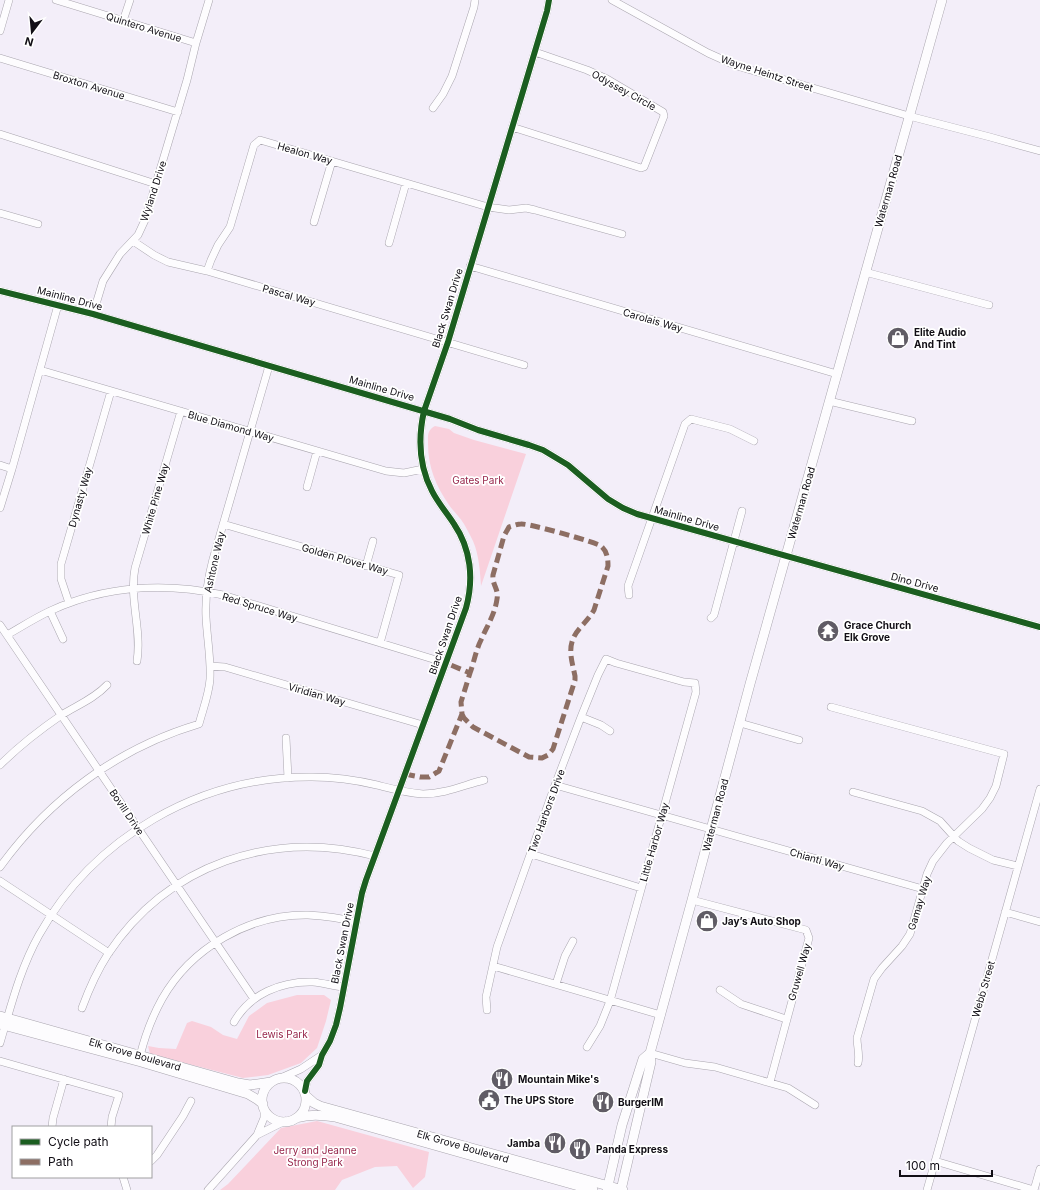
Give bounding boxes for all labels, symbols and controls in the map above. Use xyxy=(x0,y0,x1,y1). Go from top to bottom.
street label: Quintero Avenue xyxy=(105,10,183,44)
north arrow xyxy=(12,12,52,52)
text: N xyxy=(23,34,35,49)
street label: Wayne Heintz Street xyxy=(719,52,815,94)
street label: Odyssey Circle xyxy=(590,67,658,113)
street label: Broxton Avenue xyxy=(52,68,127,102)
street label: Healon Way xyxy=(276,139,334,167)
street label: Waterman Road xyxy=(872,153,904,229)
street label: Wyland Drive xyxy=(138,159,169,223)
street label: Black Swan Drive xyxy=(429,267,465,349)
street label: Pascal Way xyxy=(261,282,317,308)
street label: Mainline Drive xyxy=(36,284,104,313)
street label: Carolais Way xyxy=(622,306,685,334)
shop icon: Elite Audio And Tint xyxy=(885,325,911,351)
place label: Elite Audio And Tint xyxy=(914,326,966,350)
street label: Mainline Drive xyxy=(348,373,416,403)
street label: Blue Diamond Way xyxy=(187,408,276,444)
street label: White Pine Way xyxy=(139,462,171,536)
street label: Dynasty Way xyxy=(66,465,94,528)
street label: Waterman Road xyxy=(785,465,817,541)
park label: Gates Park xyxy=(452,474,504,486)
street label: Mainline Drive xyxy=(653,503,721,533)
street label: Ashtone Way xyxy=(201,530,227,594)
street label: Golden Plover Way xyxy=(300,541,390,577)
street label: Dino Drive xyxy=(890,570,940,594)
street label: Red Spruce Way xyxy=(221,590,299,624)
street label: Black Swan Drive xyxy=(426,594,464,676)
temple icon: Grace Church Elk Grove xyxy=(815,618,841,644)
place label: Grace Church Elk Grove xyxy=(844,619,911,643)
street label: Viridian Way xyxy=(287,680,347,708)
street label: Two Harbors Drive xyxy=(525,767,567,855)
street label: Waterman Road xyxy=(699,777,731,853)
street label: Bovill Drive xyxy=(107,787,147,837)
street label: Little Harbor Way xyxy=(637,801,671,883)
street label: Chianti Way xyxy=(788,845,846,873)
street label: Gamay Way xyxy=(905,874,933,932)
street label: Black Swan Drive xyxy=(328,901,356,985)
shop icon: Jay’s Auto Shop xyxy=(694,908,720,934)
place label: Jay’s Auto Shop xyxy=(722,915,801,928)
street label: Gruwell Way xyxy=(785,942,813,1002)
street label: Webb Street xyxy=(969,959,997,1019)
park label: Lewis Park xyxy=(256,1028,308,1040)
street label: Elk Grove Boulevard xyxy=(88,1035,182,1073)
restaurant icon: Mountain Mike's xyxy=(489,1066,515,1092)
place label: Mountain Mike's xyxy=(518,1073,599,1085)
public building icon: The UPS Store xyxy=(476,1087,502,1113)
restaurant icon: BurgerIM xyxy=(590,1089,616,1115)
place label: The UPS Store xyxy=(504,1094,574,1106)
place label: BurgerIM xyxy=(618,1096,663,1109)
legend xyxy=(12,1126,152,1178)
street label: Elk Grove Boulevard xyxy=(416,1127,510,1165)
restaurant icon: Jamba xyxy=(542,1130,568,1156)
text: Cycle path xyxy=(48,1134,109,1149)
restaurant icon: Panda Express xyxy=(567,1136,593,1162)
place label: Jamba xyxy=(507,1137,540,1149)
place label: Panda Express xyxy=(596,1143,668,1155)
park label: Jerry and Jeanne Strong Park xyxy=(273,1144,357,1168)
scale bar xyxy=(900,1152,992,1178)
text: Path xyxy=(48,1154,73,1169)
text: 100 m xyxy=(906,1158,940,1173)

